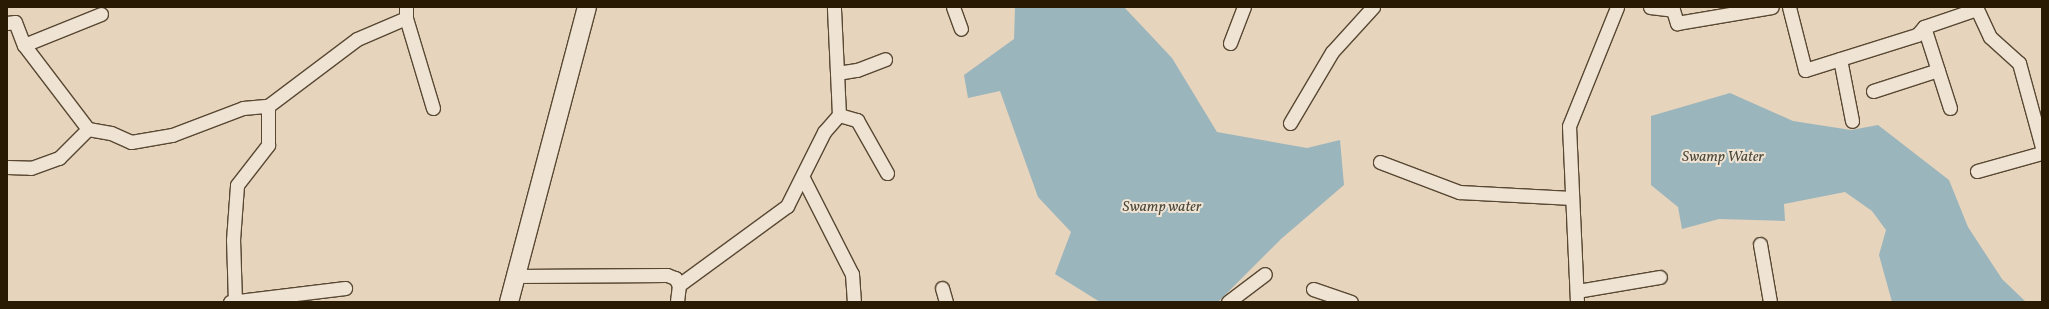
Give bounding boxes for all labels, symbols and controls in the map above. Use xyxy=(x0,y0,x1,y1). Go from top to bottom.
water label: Swamp Water xyxy=(1682,149,1764,167)
water label: Swamp water xyxy=(1123,199,1201,217)

